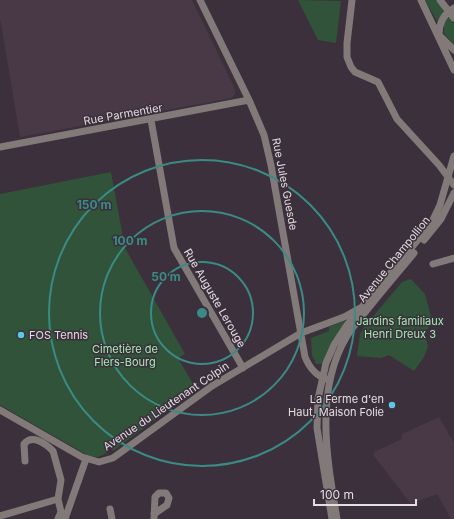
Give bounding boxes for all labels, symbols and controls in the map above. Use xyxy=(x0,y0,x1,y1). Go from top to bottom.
street label: Rue Parmentier xyxy=(82,100,164,128)
street label: Rue Jules Guesde xyxy=(269,137,301,231)
text: 150 m xyxy=(77,197,111,212)
street label: Avenue Champollion xyxy=(355,213,433,305)
text: 100 m xyxy=(112,233,148,248)
street label: Rue Auguste Lerouge xyxy=(181,246,249,350)
text: 50 m xyxy=(151,269,181,284)
centre of rings xyxy=(195,306,209,320)
park label: Jardins familiaux Henri Dreux 3 xyxy=(356,314,444,341)
place label: FOS Tennis xyxy=(29,328,88,342)
marker: FOS Tennis xyxy=(16,330,26,340)
park label: Cimetière de Flers-Bourg xyxy=(92,342,158,369)
street label: Avenue du Lieutenant Colpin xyxy=(100,359,232,453)
place label: La Ferme d'en Haut, Maison Folie xyxy=(288,392,384,419)
marker: La Ferme d'en Haut, Maison Folie xyxy=(387,400,397,410)
scale bar xyxy=(314,481,416,507)
text: 100 m xyxy=(320,487,354,502)

